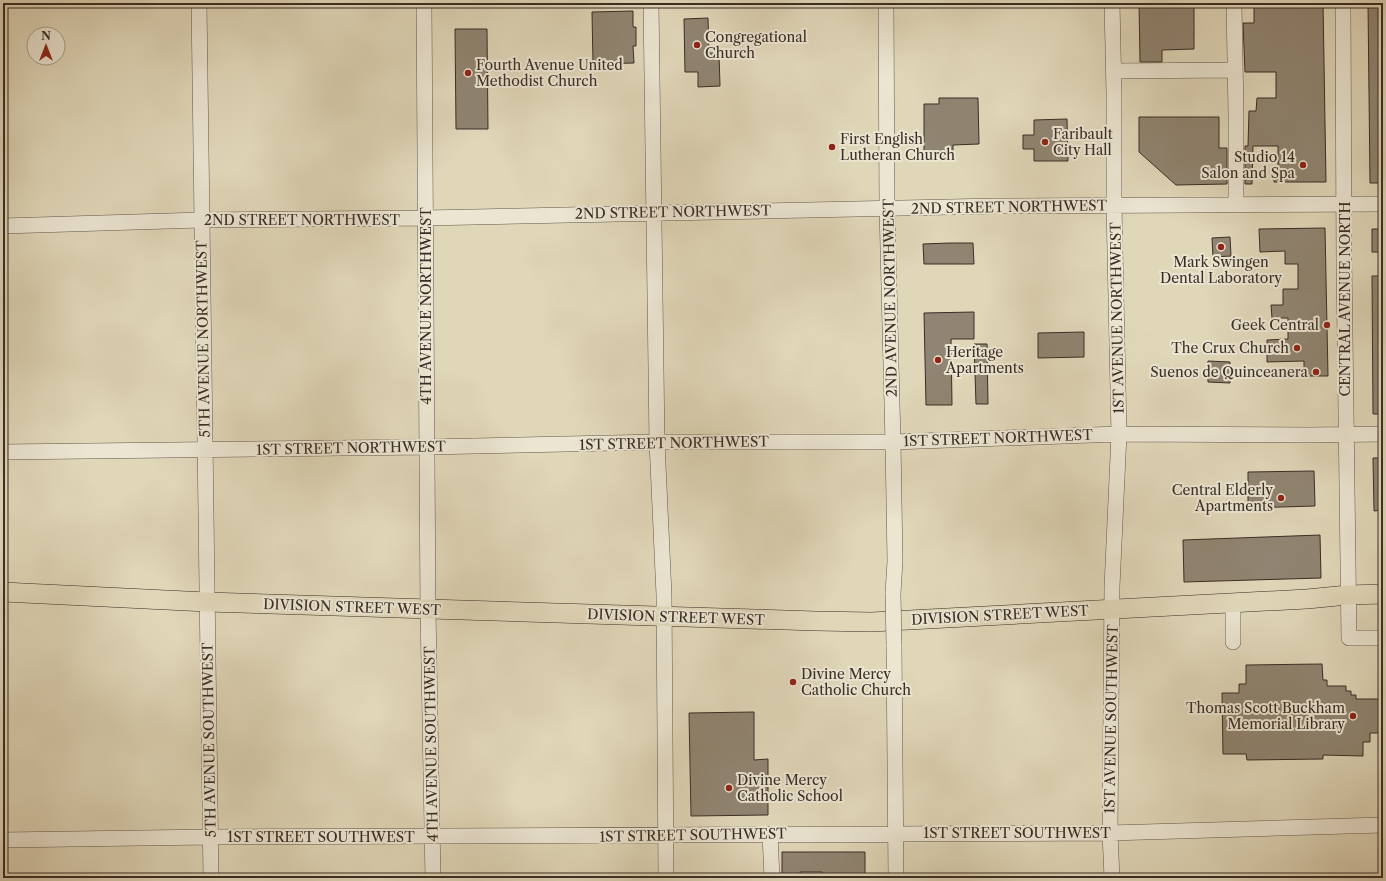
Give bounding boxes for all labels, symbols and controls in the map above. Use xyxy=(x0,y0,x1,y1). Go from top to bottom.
north arrow xyxy=(26,26,66,66)
place label: Congregational Church xyxy=(705,28,807,62)
text: N xyxy=(41,29,51,43)
marker: Congregational Church xyxy=(692,40,702,50)
place label: Fourth Avenue United Methodist Church xyxy=(476,56,623,90)
marker: Fourth Avenue United Methodist Church xyxy=(463,68,473,78)
place label: Faribault City Hall xyxy=(1053,125,1113,159)
place label: First English Lutheran Church xyxy=(840,130,955,164)
marker: Faribault City Hall xyxy=(1040,137,1050,147)
marker: First English Lutheran Church xyxy=(827,142,837,152)
place label: Studio 14 Salon and Spa xyxy=(1201,148,1296,182)
marker: Studio 14 Salon and Spa xyxy=(1298,160,1308,170)
street label: 2ND STREET NORTHWEST xyxy=(911,196,1108,218)
street label: 2ND AVENUE NORTHWEST xyxy=(879,198,901,397)
street label: 2ND STREET NORTHWEST xyxy=(575,201,772,223)
street label: CENTRAL AVENUE NORTH xyxy=(1336,201,1354,397)
street label: 4TH AVENUE NORTHWEST xyxy=(417,207,435,405)
street label: 2ND STREET NORTHWEST xyxy=(204,211,401,229)
street label: 1ST AVENUE NORTHWEST xyxy=(1106,222,1128,414)
street label: 5TH AVENUE NORTHWEST xyxy=(192,240,214,438)
marker: Mark Swingen Dental Laboratory xyxy=(1216,242,1226,252)
place label: Mark Swingen Dental Laboratory xyxy=(1160,253,1282,287)
place label: Geek Central xyxy=(1231,316,1319,334)
marker: Geek Central xyxy=(1322,320,1332,330)
place label: The Crux Church xyxy=(1171,339,1289,357)
place label: Heritage Apartments xyxy=(945,343,1024,377)
marker: The Crux Church xyxy=(1292,343,1302,353)
marker: Heritage Apartments xyxy=(933,355,943,365)
place label: Suenos de Quinceanera xyxy=(1150,363,1309,381)
marker: Suenos de Quinceanera xyxy=(1311,367,1321,377)
street label: 1ST STREET NORTHWEST xyxy=(903,426,1094,450)
street label: 1ST STREET NORTHWEST xyxy=(579,432,769,454)
street label: 1ST STREET NORTHWEST xyxy=(256,437,446,459)
place label: Central Elderly Apartments xyxy=(1172,481,1273,515)
marker: Central Elderly Apartments xyxy=(1276,493,1286,503)
street label: DIVISION STREET WEST xyxy=(263,595,442,619)
street label: DIVISION STREET WEST xyxy=(911,601,1090,629)
street label: DIVISION STREET WEST xyxy=(587,605,766,629)
street label: 1ST AVENUE SOUTHWEST xyxy=(1100,624,1122,814)
street label: 5TH AVENUE SOUTHWEST xyxy=(198,642,220,838)
street label: 4TH AVENUE SOUTHWEST xyxy=(420,646,442,842)
place label: Divine Mercy Catholic Church xyxy=(801,665,911,699)
marker: Divine Mercy Catholic Church xyxy=(788,677,798,687)
place label: Thomas Scott Buckham Memorial Library xyxy=(1186,699,1345,733)
marker: Thomas Scott Buckham Memorial Library xyxy=(1348,711,1358,721)
place label: Divine Mercy Catholic School xyxy=(737,771,843,805)
marker: Divine Mercy Catholic School xyxy=(724,783,734,793)
street label: 1ST STREET SOUTHWEST xyxy=(599,824,787,846)
street label: 1ST STREET SOUTHWEST xyxy=(923,824,1111,842)
street label: 1ST STREET SOUTHWEST xyxy=(227,828,415,846)

